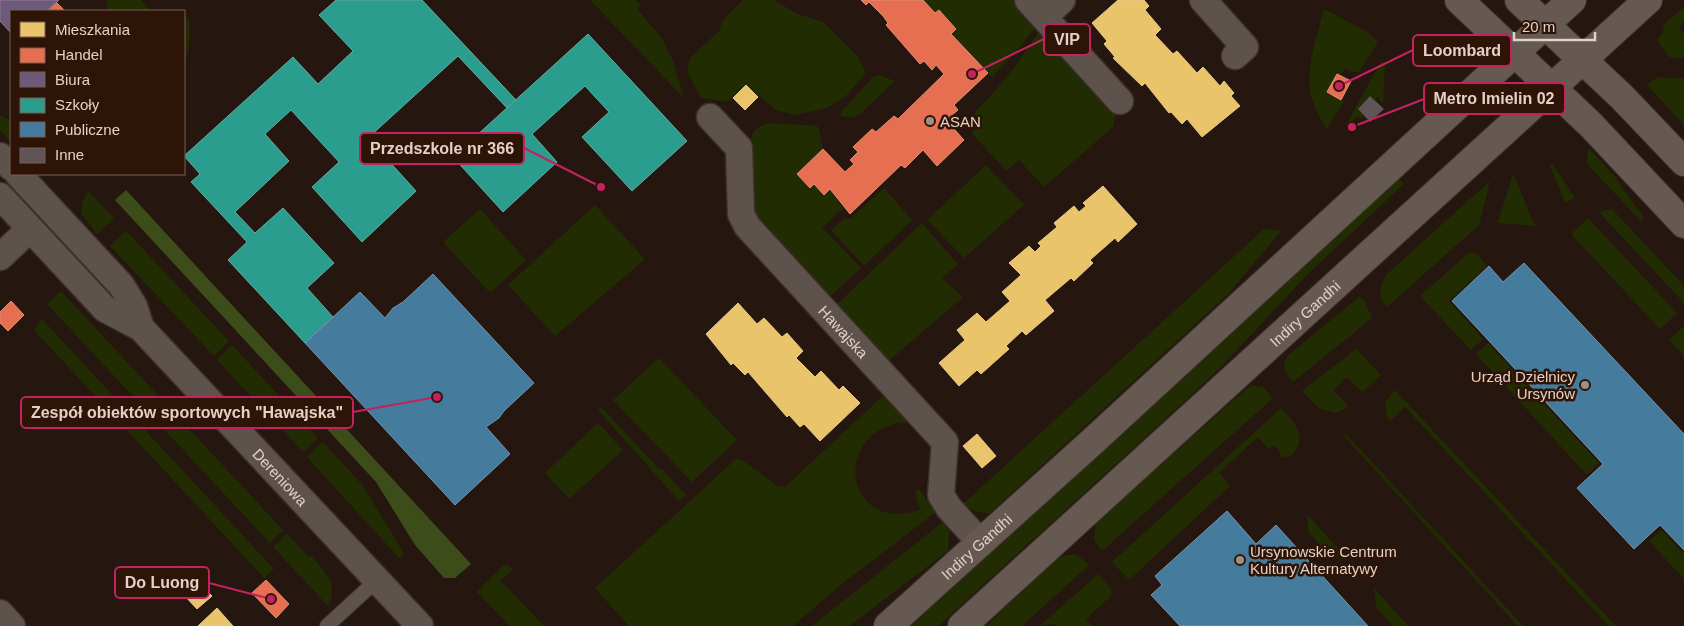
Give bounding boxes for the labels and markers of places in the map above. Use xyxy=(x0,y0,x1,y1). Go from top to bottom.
callout: VIP xyxy=(1044,24,1090,55)
callout: Loombard xyxy=(1413,35,1511,66)
callout: Metro Imielin 02 xyxy=(1424,83,1565,114)
place label: ASAN xyxy=(940,113,981,130)
marker: ASAN xyxy=(924,115,936,127)
callout: Przedszkole nr 366 xyxy=(360,133,524,164)
place label: Urząd Dzielnicy Ursynów xyxy=(1471,368,1575,402)
marker: Urząd Dzielnicy Ursynów xyxy=(1579,379,1591,391)
callout: Zespół obiektów sportowych "Hawajska" xyxy=(21,397,353,428)
place label: Ursynowskie Centrum Kultury Alternatywy xyxy=(1250,543,1397,577)
marker: Ursynowskie Centrum Kultury Alternatywy xyxy=(1234,554,1246,566)
callout: Do Luong xyxy=(115,567,209,598)

